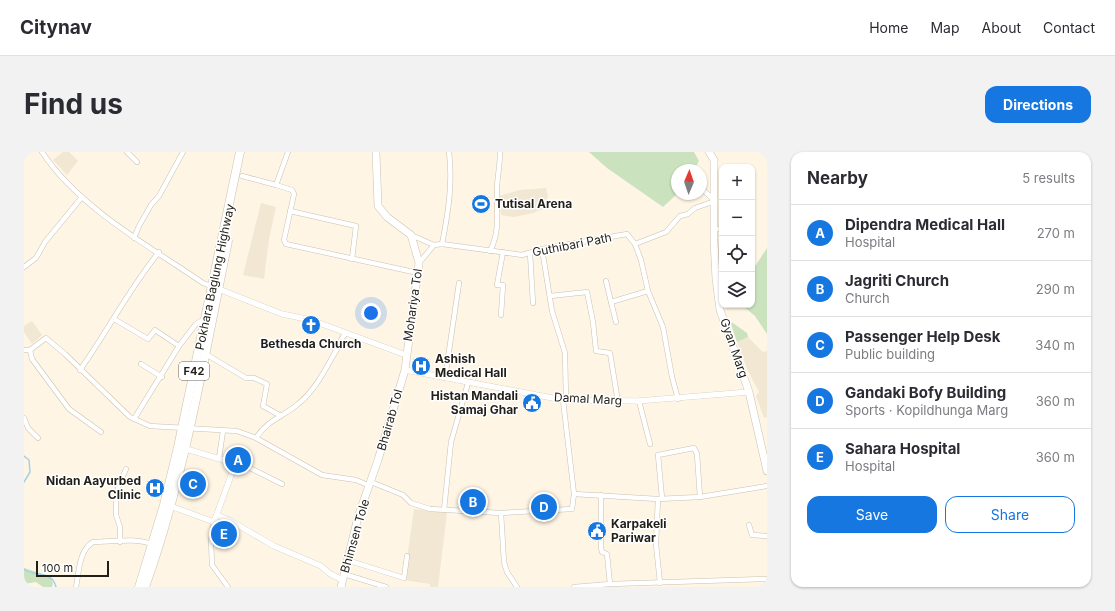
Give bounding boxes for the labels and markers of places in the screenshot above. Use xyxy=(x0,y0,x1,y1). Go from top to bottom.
sports icon: Tutisal Arena xyxy=(470,193,492,215)
place label: Tutisal Arena xyxy=(495,196,572,211)
church icon: Bethesda Church xyxy=(300,314,322,336)
place label: Bethesda Church xyxy=(260,336,362,351)
place label: Ashish Medical Hall xyxy=(435,351,507,380)
hospital icon: Ashish Medical Hall xyxy=(410,355,432,377)
place label: Histan Mandali Samaj Ghar xyxy=(431,388,518,417)
public building icon: Histan Mandali Samaj Ghar xyxy=(521,392,543,414)
pin: A xyxy=(225,445,251,475)
pin: C xyxy=(180,469,206,499)
place label: Nidan Aayurbed Clinic xyxy=(46,473,141,502)
hospital icon: Nidan Aayurbed Clinic xyxy=(144,477,166,499)
pin: B xyxy=(460,487,486,517)
pin: D xyxy=(531,492,557,522)
place label: Karpakeli Pariwar xyxy=(611,516,667,545)
pin: E xyxy=(211,519,237,549)
public building icon: Karpakeli Pariwar xyxy=(586,520,608,542)

